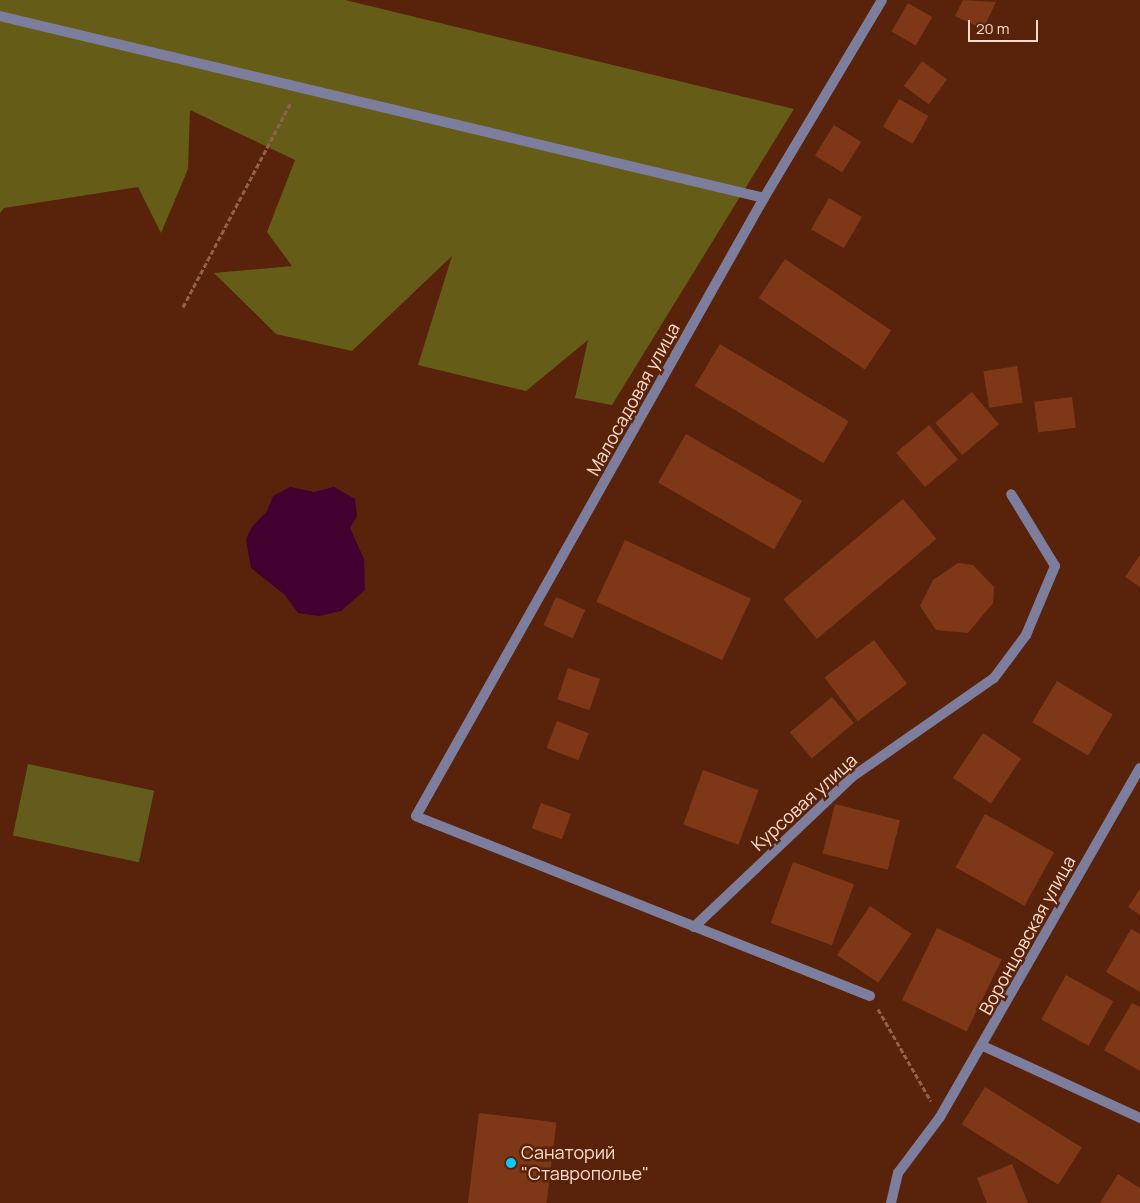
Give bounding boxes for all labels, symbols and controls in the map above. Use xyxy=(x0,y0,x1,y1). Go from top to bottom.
scale bar xyxy=(970,10,1040,42)
text: 20 m xyxy=(976,18,1009,39)
street label: Малосадовая улица xyxy=(582,319,684,479)
street label: Курсовая улица xyxy=(747,749,861,855)
street label: Воронцовская улица xyxy=(974,852,1080,1018)
place label: Санаторий "Ставрополье" xyxy=(521,1142,649,1184)
marker: Санаторий "Ставрополье" xyxy=(505,1157,517,1169)

